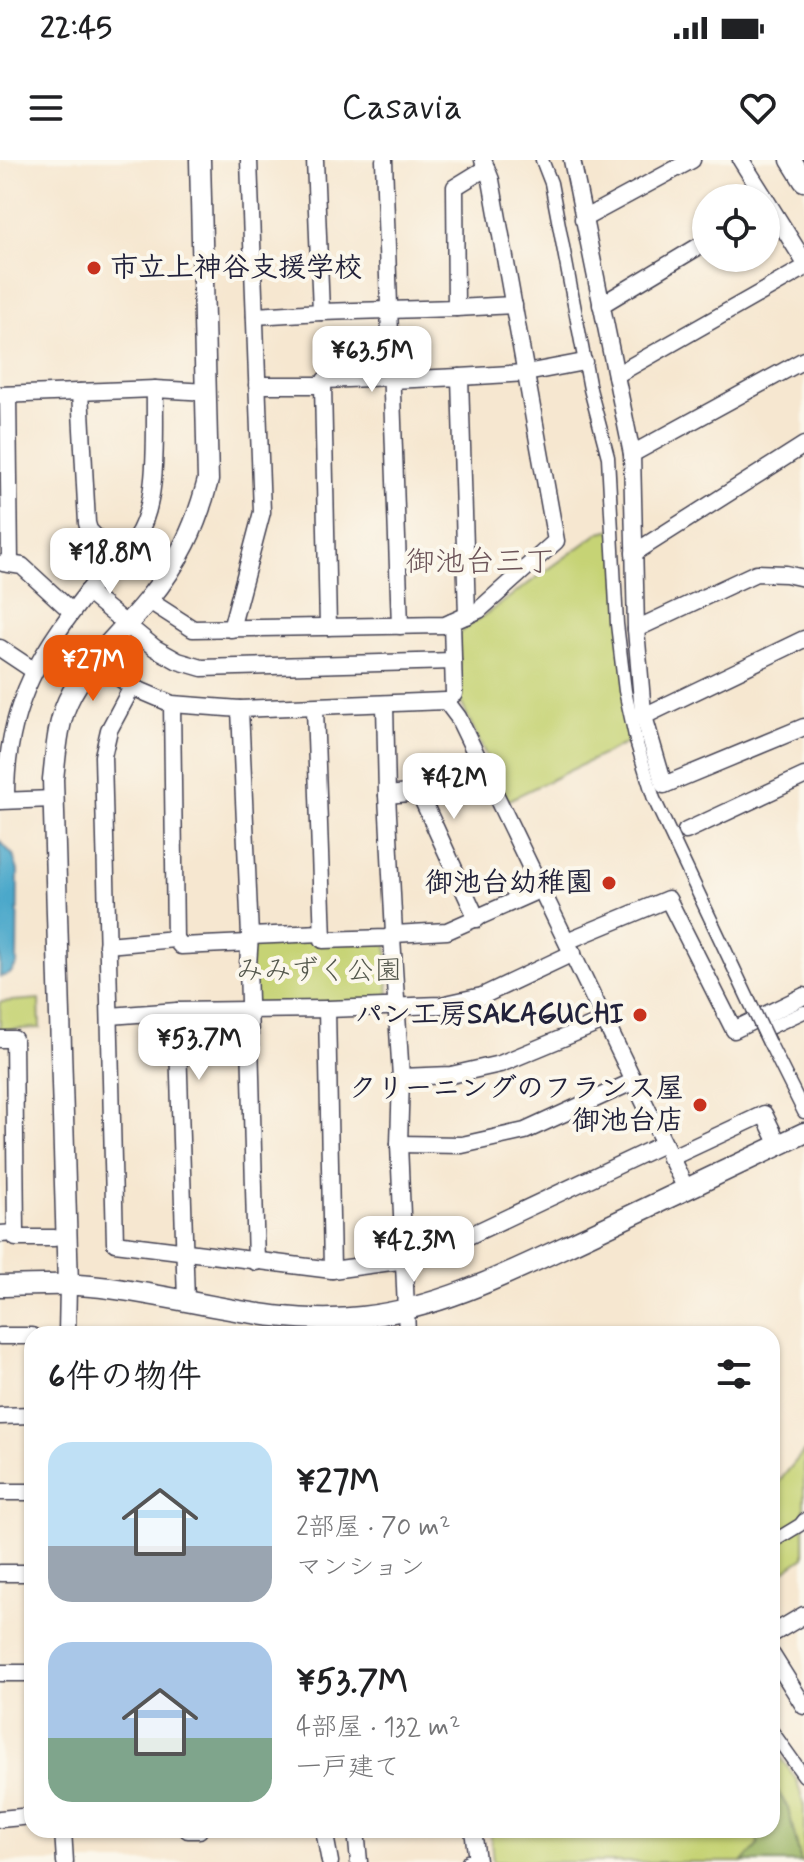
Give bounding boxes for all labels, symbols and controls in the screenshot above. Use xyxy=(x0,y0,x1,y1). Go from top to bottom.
text: 22:45 xyxy=(40,9,112,48)
text: Casavia xyxy=(341,85,463,132)
icon: menu xyxy=(24,86,68,130)
icon: heart xyxy=(736,86,780,130)
map controls xyxy=(692,184,780,272)
button: locate xyxy=(692,184,780,272)
place label: 市立上神谷支援学校 xyxy=(110,250,362,287)
marker: 市立上神谷支援学校 xyxy=(85,259,103,277)
pin: ¥63.5M xyxy=(307,326,437,394)
text: ¥63.5M xyxy=(330,335,414,369)
pin: ¥18.8M xyxy=(45,528,175,596)
text: ¥18.8M xyxy=(68,537,152,571)
district label: 御池台三丁 xyxy=(405,543,555,582)
pin: ¥27M xyxy=(46,635,140,703)
text: ¥27M xyxy=(61,644,125,678)
pin: ¥42M xyxy=(407,753,501,821)
text: ¥42M xyxy=(421,762,487,796)
place label: 御池台幼稚園 xyxy=(425,865,593,902)
marker: 御池台幼稚園 xyxy=(600,874,618,892)
park label: みみずく公園 xyxy=(236,953,402,990)
place label: パン工房SAKAGUCHI xyxy=(355,997,624,1034)
marker: パン工房SAKAGUCHI xyxy=(631,1006,649,1024)
pin: ¥53.7M xyxy=(134,1014,264,1082)
text: ¥53.7M xyxy=(156,1023,242,1057)
place label: クリーニングのフランス屋 御池台店 xyxy=(349,1071,684,1140)
marker: クリーニングのフランス屋 御池台店 xyxy=(691,1096,709,1114)
pin: ¥42.3M xyxy=(349,1216,479,1284)
text: ¥42.3M xyxy=(372,1225,456,1259)
icon: filters xyxy=(712,1352,756,1396)
text: 6件の物件 xyxy=(48,1355,201,1400)
text: ¥27M xyxy=(296,1460,379,1505)
icon: home xyxy=(112,1474,208,1570)
text: 2部屋 · 70 m² xyxy=(296,1511,451,1545)
text: マンション xyxy=(296,1551,425,1585)
text: ¥53.7M xyxy=(296,1660,408,1705)
icon: home xyxy=(112,1674,208,1770)
text: 4部屋 · 132 m² xyxy=(296,1711,460,1745)
text: 一戸建て xyxy=(296,1751,400,1785)

